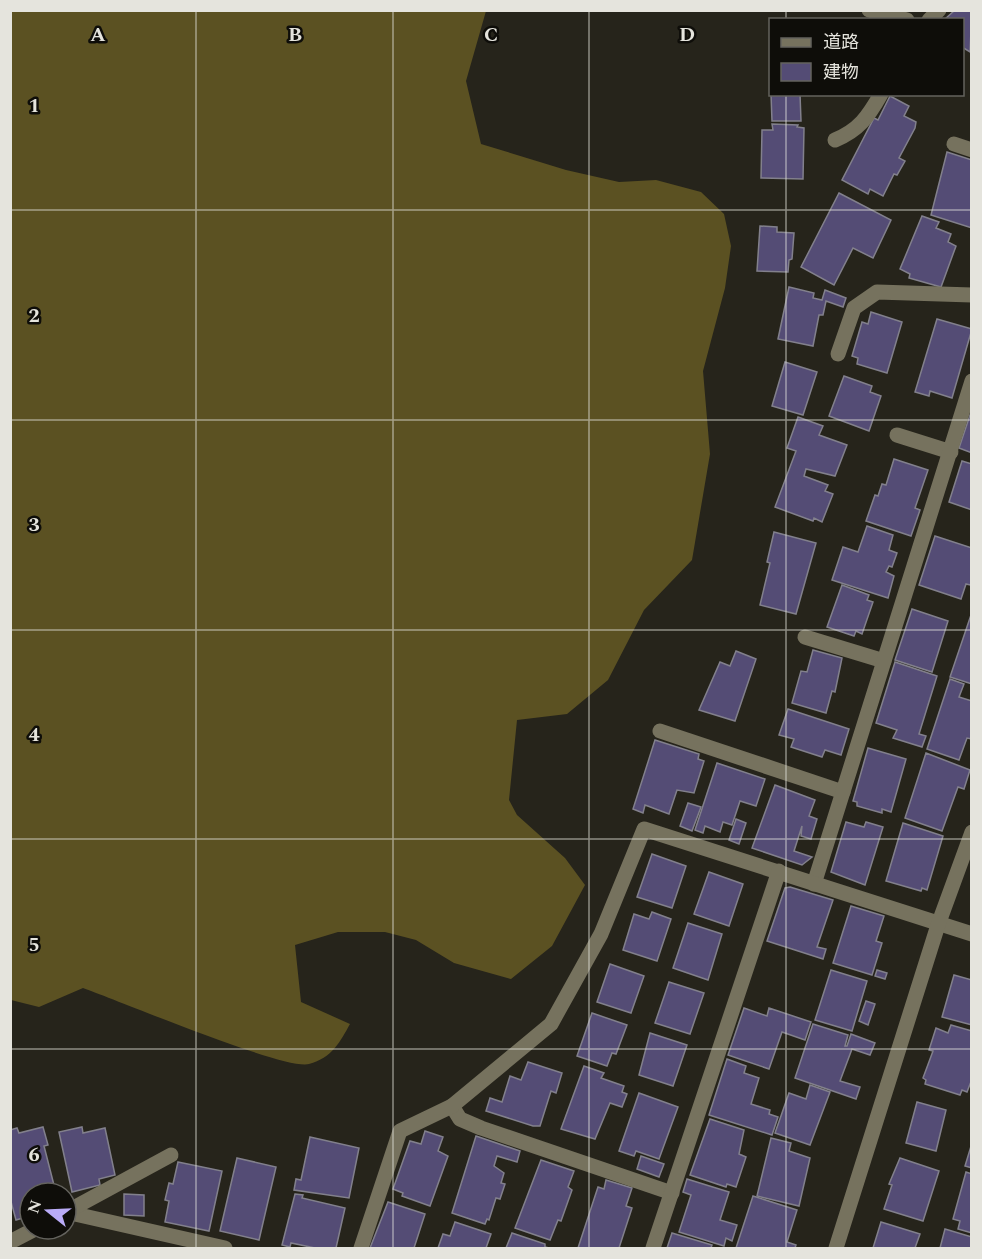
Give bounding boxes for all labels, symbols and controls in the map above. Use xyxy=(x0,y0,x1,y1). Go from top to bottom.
legend xyxy=(769,18,964,96)
text: A xyxy=(90,20,106,50)
text: B xyxy=(288,20,302,50)
text: C xyxy=(484,20,498,50)
text: D xyxy=(679,20,695,50)
text: 道路 xyxy=(823,29,859,56)
text: 建物 xyxy=(823,59,859,86)
text: 1 xyxy=(28,91,40,121)
text: 2 xyxy=(28,301,40,331)
text: 3 xyxy=(28,510,40,540)
text: 4 xyxy=(28,720,40,750)
text: 5 xyxy=(28,930,40,960)
text: 6 xyxy=(28,1140,40,1170)
north arrow xyxy=(18,1181,78,1241)
text: N xyxy=(21,1197,48,1217)

